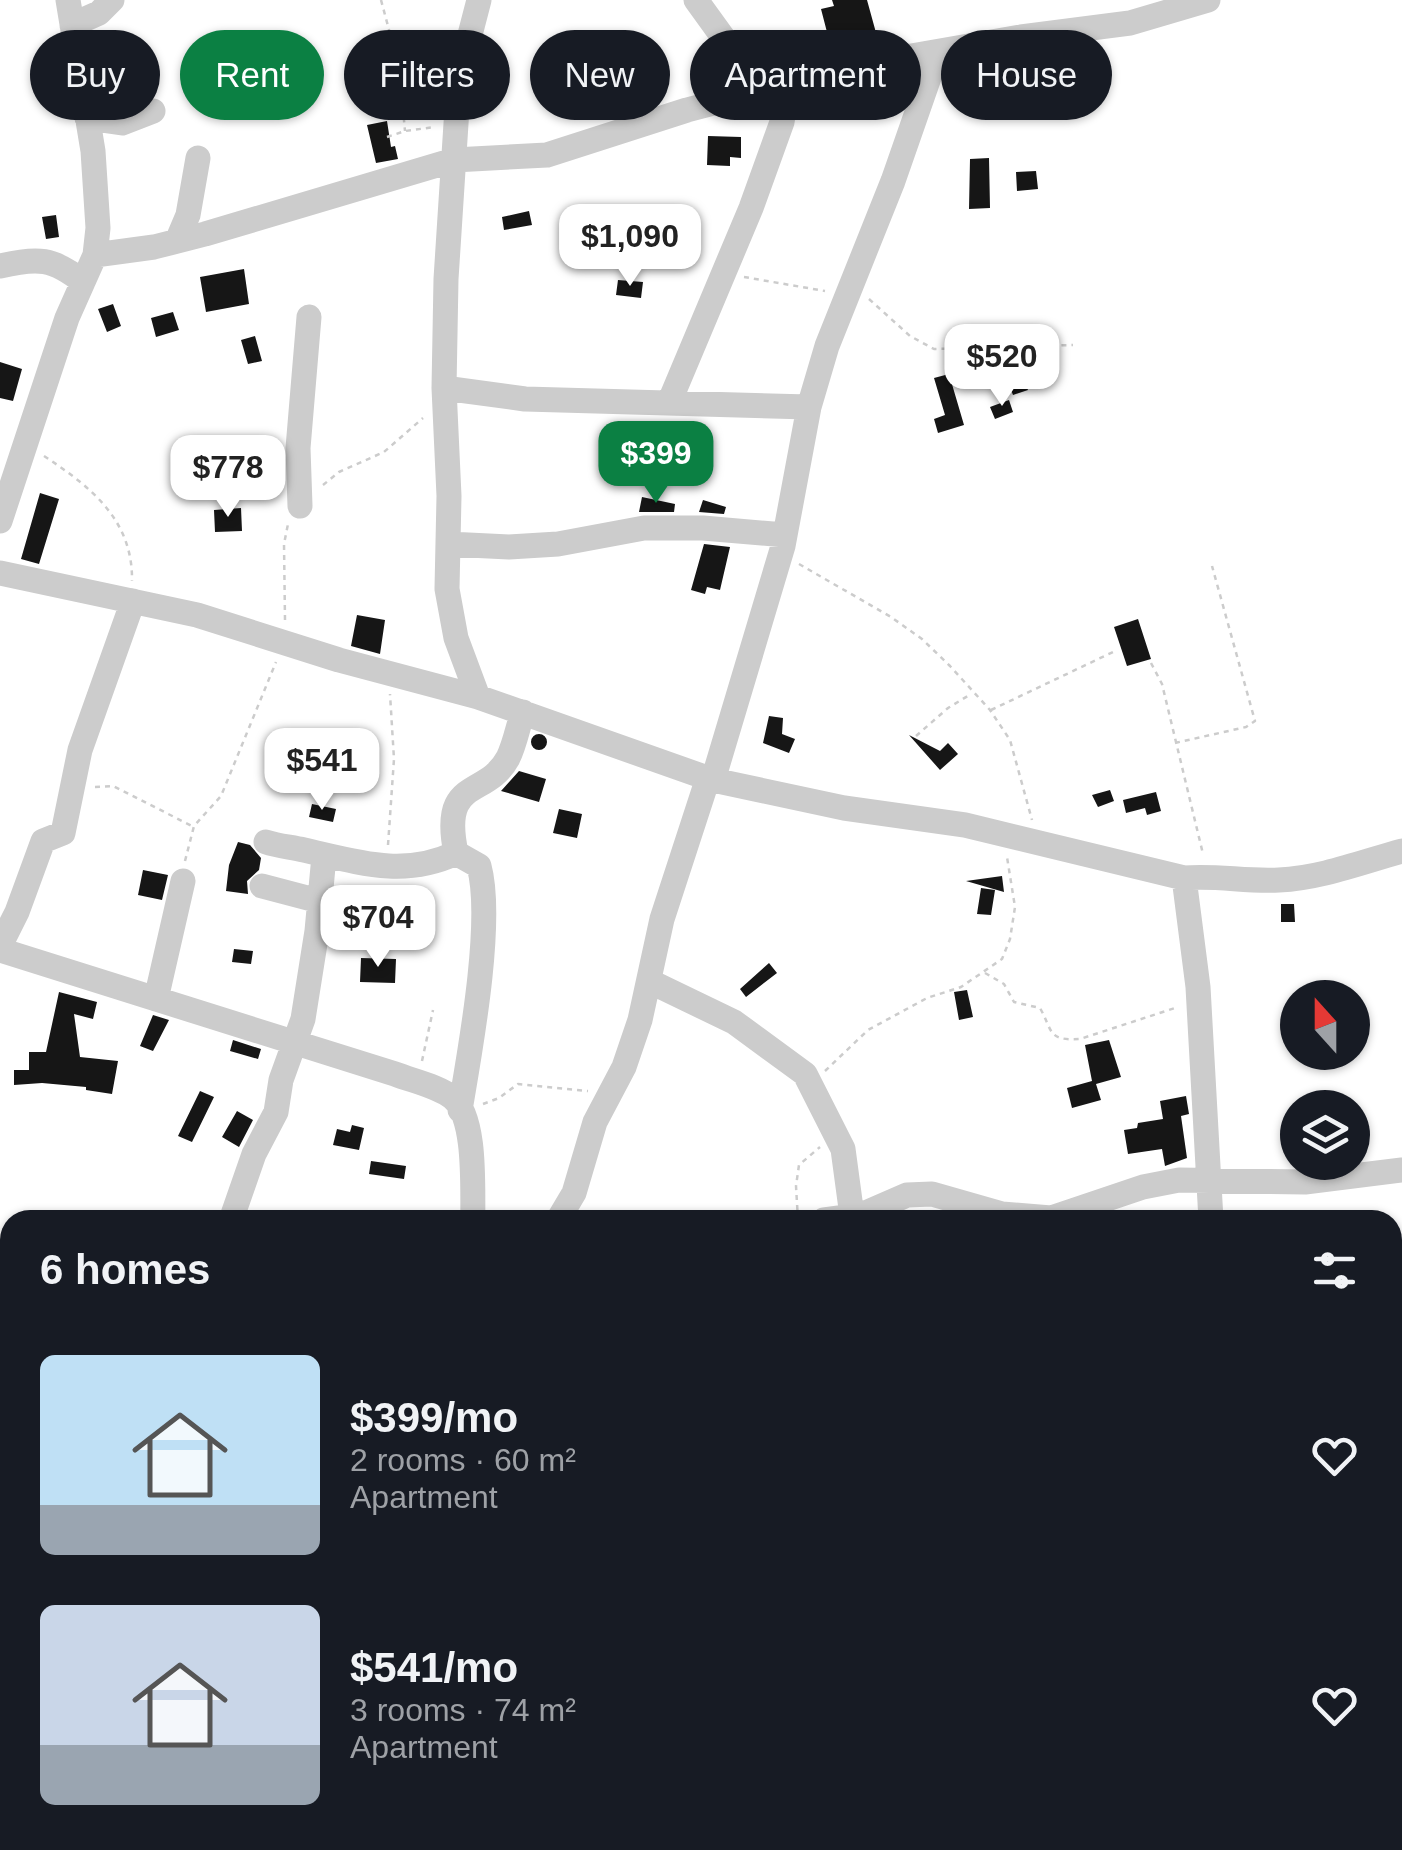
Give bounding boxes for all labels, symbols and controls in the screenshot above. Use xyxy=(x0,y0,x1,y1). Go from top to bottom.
chip: Buy xyxy=(30,30,160,120)
chip: Rent xyxy=(180,30,324,120)
chip: Filters xyxy=(344,30,510,120)
chip: New xyxy=(530,30,670,120)
chip: Apartment xyxy=(690,30,921,120)
chip: House xyxy=(941,30,1112,120)
pin: $1,090 xyxy=(549,204,711,289)
text: $1,090 xyxy=(581,218,679,254)
pin: $520 xyxy=(943,324,1061,409)
text: $520 xyxy=(966,338,1038,374)
pin: $399 xyxy=(597,421,715,506)
pin: $778 xyxy=(169,435,287,520)
text: $399 xyxy=(620,435,692,471)
text: $778 xyxy=(192,449,264,485)
pin: $541 xyxy=(263,728,381,813)
text: $541 xyxy=(286,742,358,778)
pin: $704 xyxy=(319,885,437,970)
text: $704 xyxy=(342,899,414,935)
north arrow xyxy=(1280,980,1370,1070)
map controls xyxy=(1280,980,1370,1180)
button: layers xyxy=(1280,1090,1370,1180)
icon: filters xyxy=(1307,1243,1362,1298)
text: 6 homes xyxy=(40,1246,210,1293)
text: $399/mo xyxy=(350,1394,518,1441)
icon: home xyxy=(120,1395,240,1515)
icon: heart xyxy=(1307,1428,1362,1483)
text: 2 rooms · 60 m² xyxy=(350,1442,576,1478)
text: Apartment xyxy=(350,1479,498,1515)
text: $541/mo xyxy=(350,1644,518,1691)
icon: home xyxy=(120,1645,240,1765)
icon: heart xyxy=(1307,1678,1362,1733)
text: 3 rooms · 74 m² xyxy=(350,1692,576,1728)
text: Apartment xyxy=(350,1729,498,1765)

